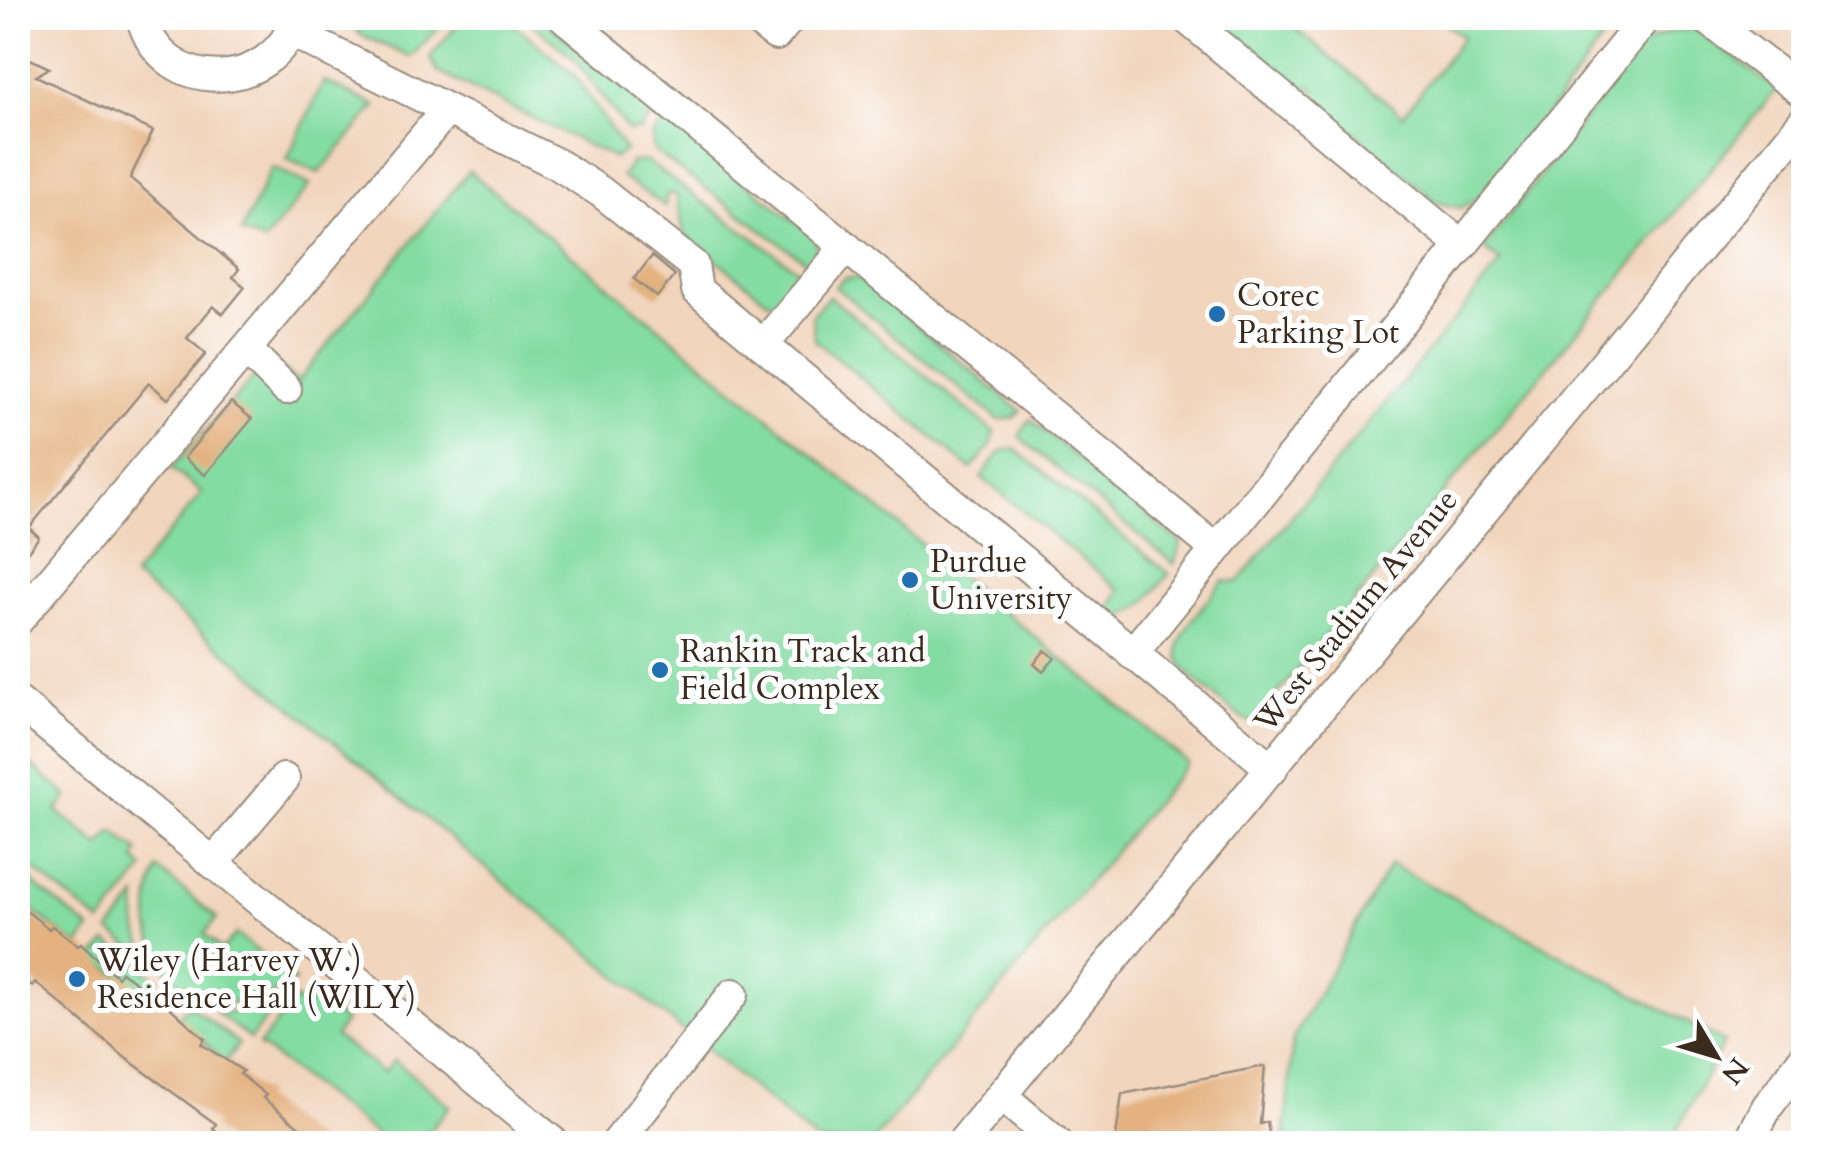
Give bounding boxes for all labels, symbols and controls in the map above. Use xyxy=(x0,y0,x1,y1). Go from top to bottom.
place label: Corec Parking Lot xyxy=(1237,274,1399,355)
marker: Corec Parking Lot xyxy=(1206,303,1228,325)
street label: West Stadium Avenue xyxy=(1243,480,1468,743)
place label: Purdue University xyxy=(930,540,1073,621)
marker: Purdue University xyxy=(899,569,921,591)
place label: Rankin Track and Field Complex xyxy=(680,630,925,711)
marker: Rankin Track and Field Complex xyxy=(649,659,671,681)
place label: Wiley (Harvey W.) Residence Hall (WILY) xyxy=(96,939,416,1020)
marker: Wiley (Harvey W.) Residence Hall (WILY) xyxy=(66,968,88,990)
north arrow xyxy=(1666,1006,1766,1106)
text: N xyxy=(1712,1050,1757,1092)

